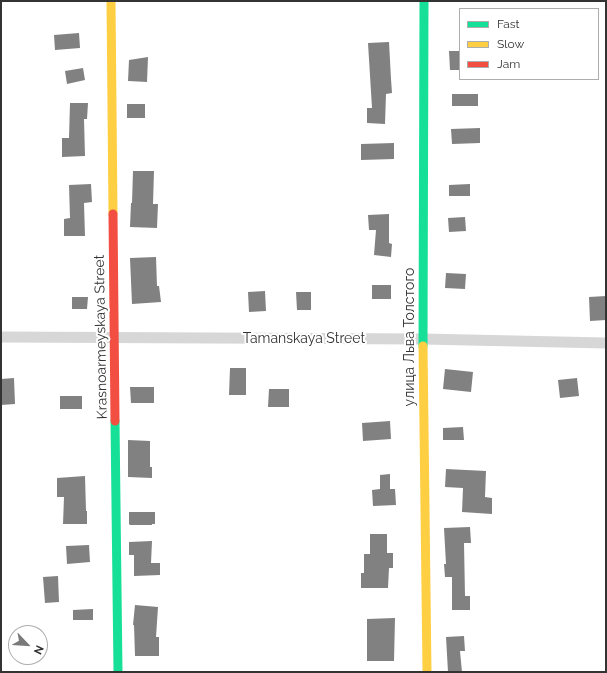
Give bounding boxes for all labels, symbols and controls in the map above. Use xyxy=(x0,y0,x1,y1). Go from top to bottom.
legend xyxy=(459,8,599,80)
text: Fast xyxy=(497,17,520,31)
text: Slow xyxy=(497,37,524,51)
text: Jam xyxy=(497,57,520,71)
street label: Krasnoarmeyskaya Street xyxy=(91,255,111,419)
street label: улица Льва Толстого xyxy=(402,268,418,406)
street label: Tamanskaya Street xyxy=(243,331,365,347)
north arrow xyxy=(8,625,48,665)
text: N xyxy=(31,643,46,656)

